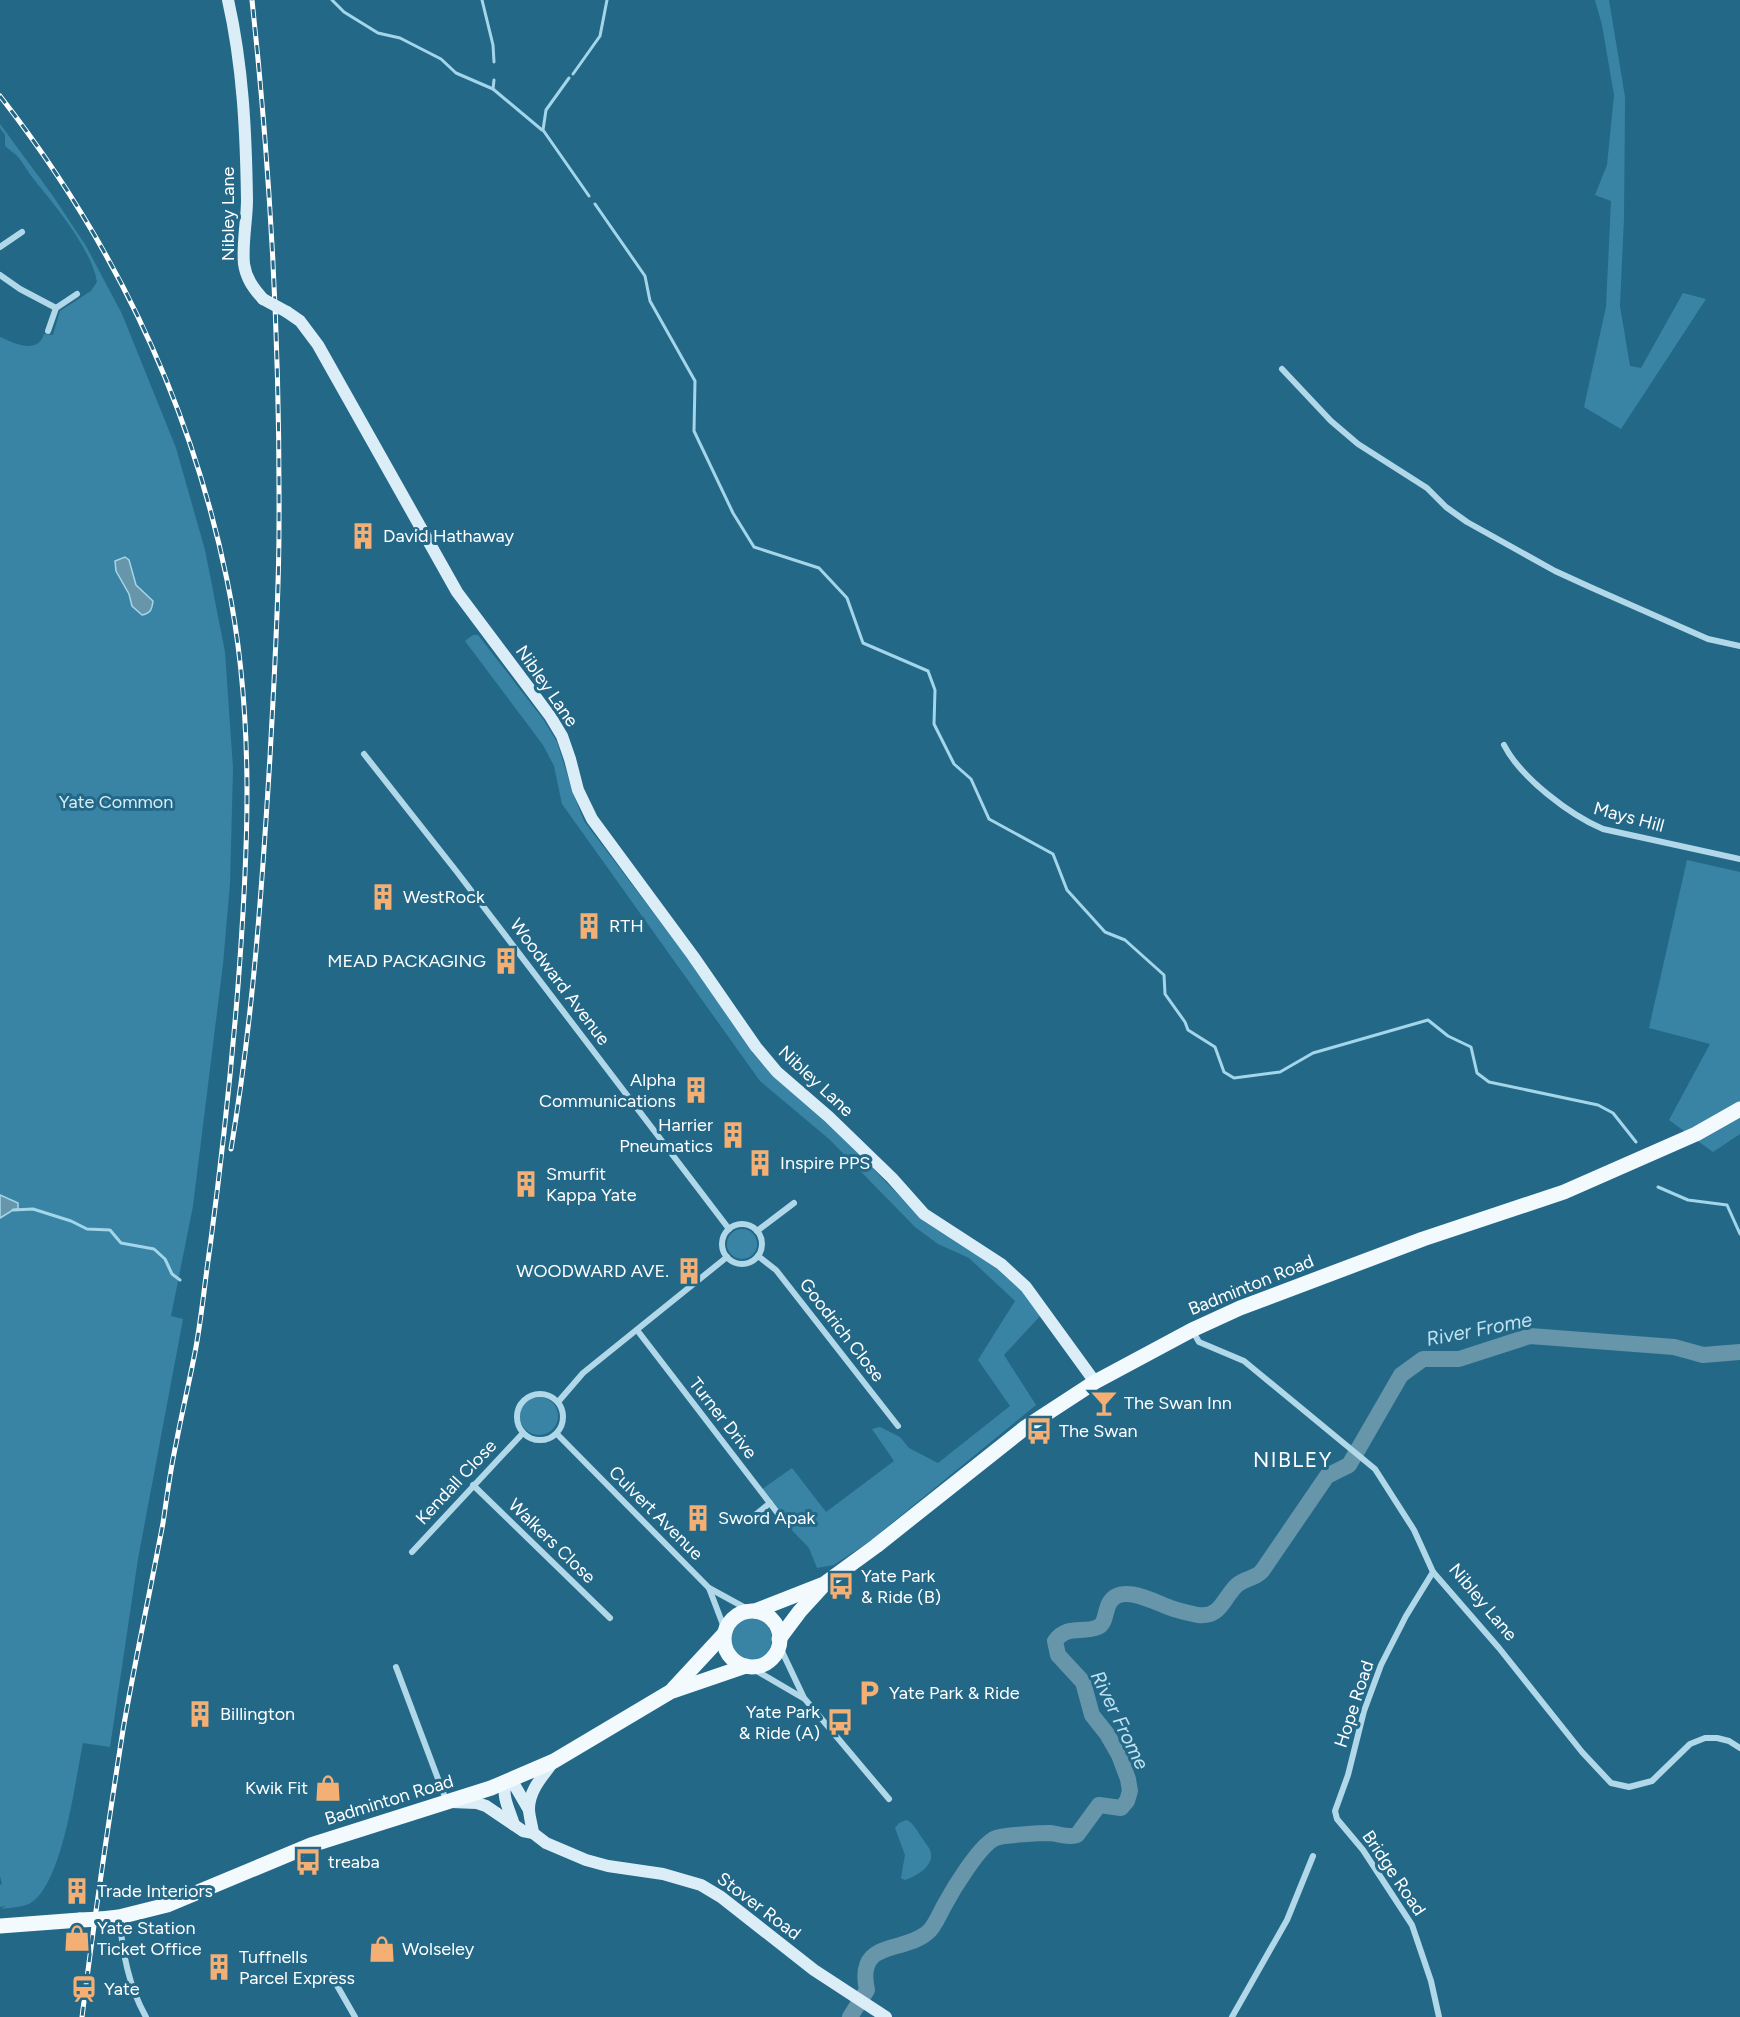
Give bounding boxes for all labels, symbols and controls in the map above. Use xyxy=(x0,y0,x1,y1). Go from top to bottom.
street label: Nibley Lane xyxy=(217,167,239,261)
building icon: David Hathaway xyxy=(348,521,378,551)
place label: David Hathaway xyxy=(383,525,514,547)
street label: Nibley Lane xyxy=(511,641,583,731)
park label: Yate Common xyxy=(59,791,173,813)
street label: Mays Hill xyxy=(1591,797,1667,837)
building icon: WestRock xyxy=(368,882,398,912)
place label: WestRock xyxy=(403,886,485,908)
building icon: RTH xyxy=(574,911,604,941)
street label: Woodward Avenue xyxy=(505,914,615,1050)
place label: RTH xyxy=(609,915,644,937)
building icon: MEAD PACKAGING xyxy=(491,946,521,976)
place label: MEAD PACKAGING xyxy=(327,950,486,972)
street label: Nibley Lane xyxy=(774,1041,858,1121)
place label: Alpha Communications xyxy=(539,1069,676,1112)
building icon: Alpha Communications xyxy=(681,1075,711,1105)
place label: Harrier Pneumatics xyxy=(619,1114,713,1157)
building icon: Harrier Pneumatics xyxy=(718,1120,748,1150)
building icon: Inspire PPS xyxy=(745,1148,775,1178)
place label: Inspire PPS xyxy=(780,1152,870,1174)
place label: Smurfit Kappa Yate xyxy=(546,1163,637,1206)
building icon: Smurfit Kappa Yate xyxy=(511,1169,541,1199)
street label: Badminton Road xyxy=(1185,1250,1317,1320)
building icon: WOODWARD AVE. xyxy=(674,1256,704,1286)
place label: WOODWARD AVE. xyxy=(516,1260,669,1282)
street label: Goodrich Close xyxy=(795,1274,889,1386)
water label: River Frome xyxy=(1424,1307,1534,1351)
street label: Turner Drive xyxy=(684,1373,762,1463)
bar icon: The Swan Inn xyxy=(1089,1388,1119,1418)
place label: The Swan Inn xyxy=(1124,1392,1232,1414)
bus stop icon: The Swan xyxy=(1024,1416,1054,1446)
place label: The Swan xyxy=(1059,1420,1137,1442)
street label: Kendall Close xyxy=(411,1435,501,1529)
district label: NIBLEY xyxy=(1253,1447,1333,1472)
street label: Culvert Avenue xyxy=(604,1461,708,1565)
street label: Walkers Close xyxy=(504,1494,600,1588)
building icon: Sword Apak xyxy=(683,1503,713,1533)
place label: Sword Apak xyxy=(718,1507,815,1529)
street label: Nibley Lane xyxy=(1444,1559,1522,1645)
place label: Yate Park & Ride (B) xyxy=(861,1565,941,1608)
bus stop icon: Yate Park & Ride (B) xyxy=(826,1571,856,1601)
street label: Hope Road xyxy=(1330,1658,1378,1750)
water label: River Frome xyxy=(1086,1667,1154,1773)
parking icon: Yate Park & Ride xyxy=(854,1678,884,1708)
place label: Yate Park & Ride xyxy=(889,1682,1020,1704)
building icon: Billington xyxy=(185,1699,215,1729)
place label: Yate Park & Ride (A) xyxy=(739,1701,820,1744)
place label: Billington xyxy=(220,1703,295,1725)
bus stop icon: Yate Park & Ride (A) xyxy=(825,1707,855,1737)
street label: Badminton Road xyxy=(322,1770,456,1830)
shop icon: Kwik Fit xyxy=(313,1773,343,1803)
place label: Kwik Fit xyxy=(245,1777,308,1799)
street label: Bridge Road xyxy=(1357,1826,1431,1920)
bus stop icon: treaba xyxy=(293,1847,323,1877)
place label: treaba xyxy=(328,1851,380,1873)
street label: Stover Road xyxy=(713,1867,805,1945)
building icon: Trade Interiors xyxy=(62,1876,92,1906)
place label: Trade Interiors xyxy=(97,1880,213,1902)
place label: Yate Station Ticket Office xyxy=(97,1917,202,1960)
shop icon: Yate Station Ticket Office xyxy=(62,1923,92,1953)
shop icon: Wolseley xyxy=(367,1934,397,1964)
place label: Wolseley xyxy=(402,1938,475,1960)
place label: Tuffnells Parcel Express xyxy=(239,1946,355,1989)
building icon: Tuffnells Parcel Express xyxy=(204,1952,234,1982)
station icon: Yate xyxy=(69,1974,99,2004)
place label: Yate xyxy=(104,1978,140,2000)

